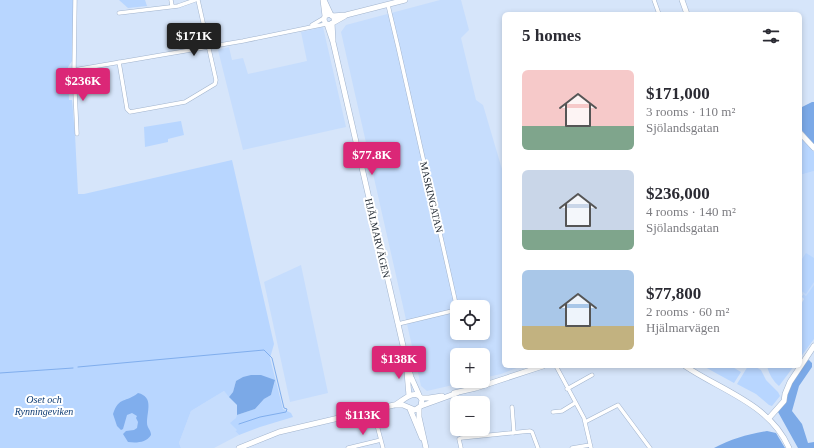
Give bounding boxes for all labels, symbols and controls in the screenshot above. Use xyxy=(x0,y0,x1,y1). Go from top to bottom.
pin: $171K xyxy=(166,23,222,57)
icon: filters xyxy=(760,25,782,47)
text: 5 homes xyxy=(522,26,581,45)
text: $171K xyxy=(176,28,212,43)
pin: $236K xyxy=(55,68,111,102)
text: $236K xyxy=(65,73,101,88)
text: $171,000 xyxy=(646,84,710,103)
icon: home xyxy=(554,86,602,134)
text: 3 rooms · 110 m² xyxy=(646,104,735,119)
text: Sjölandsgatan xyxy=(646,120,719,135)
pin: $77.8K xyxy=(339,142,405,176)
text: $77.8K xyxy=(352,147,392,162)
street label: MASKINGATAN xyxy=(418,161,445,234)
text: $236,000 xyxy=(646,184,710,203)
icon: home xyxy=(554,186,602,234)
street label: HJÄLMARVÄGEN xyxy=(363,197,392,279)
text: 4 rooms · 140 m² xyxy=(646,204,736,219)
text: Sjölandsgatan xyxy=(646,220,719,235)
text: $77,800 xyxy=(646,284,701,303)
icon: home xyxy=(554,286,602,334)
map controls xyxy=(450,300,490,436)
button: locate xyxy=(450,300,490,340)
text: 2 rooms · 60 m² xyxy=(646,304,729,319)
text: Hjälmarvägen xyxy=(646,320,720,335)
pin: $138K xyxy=(371,346,427,380)
button: + xyxy=(450,348,490,388)
text: $138K xyxy=(381,351,417,366)
park label: Oset och Rynningeviken xyxy=(14,394,73,417)
button: − xyxy=(450,396,490,436)
pin: $113K xyxy=(335,402,391,436)
text: $113K xyxy=(345,407,381,422)

